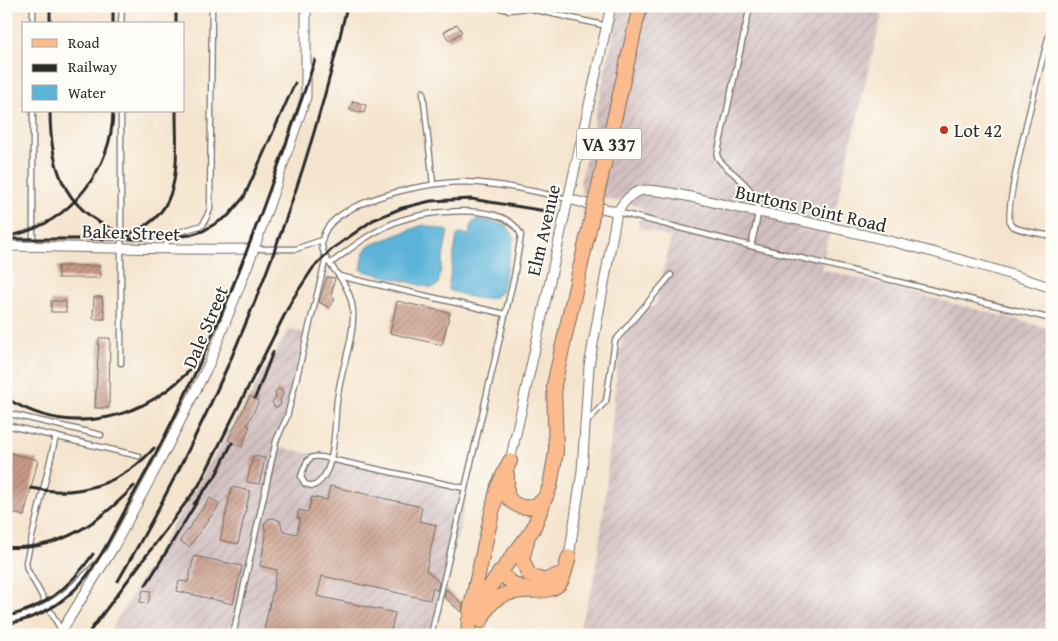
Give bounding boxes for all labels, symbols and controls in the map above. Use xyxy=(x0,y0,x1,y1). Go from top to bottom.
legend xyxy=(22,22,185,112)
text: Road xyxy=(68,32,99,53)
text: Railway xyxy=(68,56,118,77)
text: Water xyxy=(68,82,106,103)
place label: Lot 42 xyxy=(954,116,1002,144)
marker: Lot 42 xyxy=(938,124,950,136)
road number: VA 337 xyxy=(576,128,642,160)
street label: Burtons Point Road xyxy=(733,177,890,239)
street label: Elm Avenue xyxy=(519,181,567,278)
street label: Baker Street xyxy=(82,216,181,248)
street label: Dale Street xyxy=(175,281,235,373)

